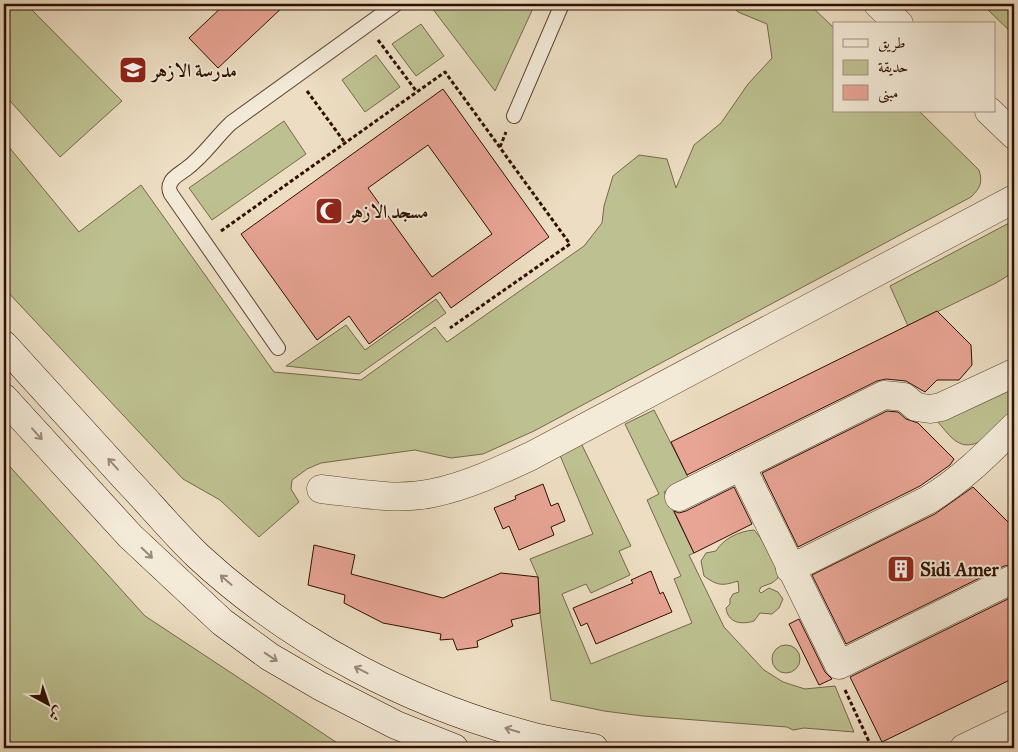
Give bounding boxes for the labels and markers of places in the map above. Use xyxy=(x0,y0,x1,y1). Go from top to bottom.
school or university icon: مدرسة الازهر xyxy=(118,55,148,85)
place label: مدرسة الازهر xyxy=(150,59,237,83)
mosque icon: مسجد الازهر xyxy=(314,196,344,226)
place label: مسجد الازهر xyxy=(346,200,428,224)
building icon: Sidi Amer xyxy=(886,554,916,584)
place label: Sidi Amer xyxy=(920,558,1000,581)

